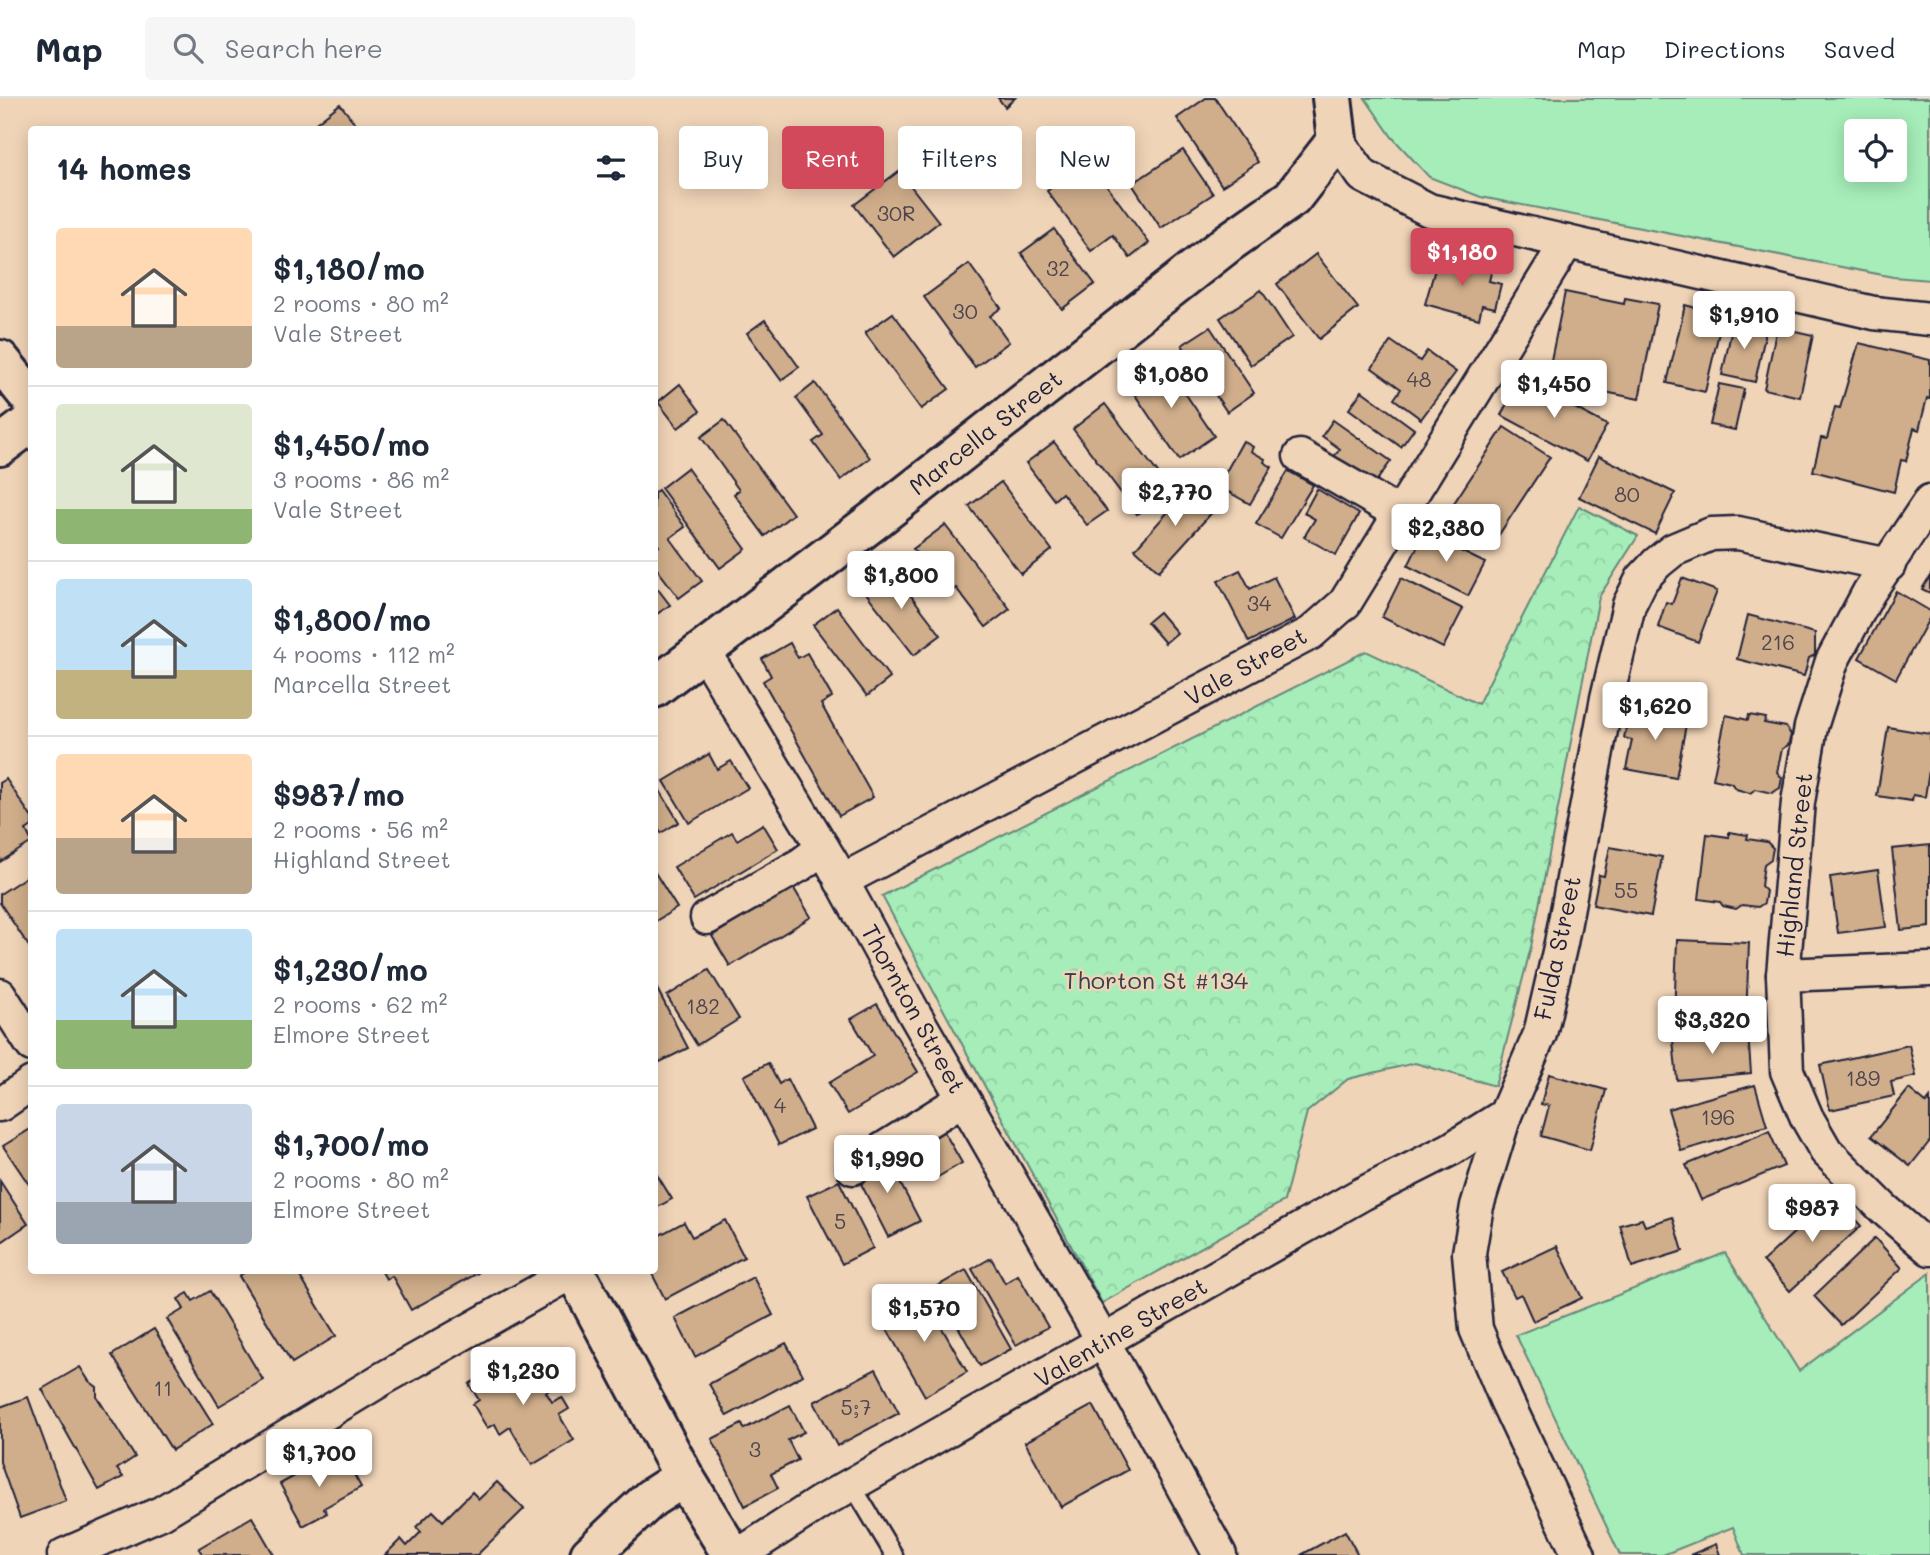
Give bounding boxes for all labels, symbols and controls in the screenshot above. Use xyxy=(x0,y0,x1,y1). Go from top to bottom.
search box xyxy=(145,17,635,80)
text: Map xyxy=(35,27,103,70)
icon: search xyxy=(169,29,207,67)
text: Search here xyxy=(225,31,383,65)
text: Map xyxy=(1577,33,1626,64)
text: Directions xyxy=(1664,33,1786,64)
text: Saved xyxy=(1824,33,1895,64)
map controls xyxy=(1844,119,1907,182)
button: locate xyxy=(1844,119,1907,182)
chip: Buy xyxy=(679,126,768,189)
chip: Rent xyxy=(782,126,884,189)
chip: Filters xyxy=(898,126,1022,189)
chip: New xyxy=(1036,126,1135,189)
text: 14 homes xyxy=(56,148,192,188)
icon: filters xyxy=(592,149,630,187)
house number: 30R xyxy=(877,199,915,226)
pin: $1,180 xyxy=(1405,228,1519,288)
text: $1,180 xyxy=(1427,236,1497,266)
text: $1,180/mo xyxy=(273,248,425,288)
house number: 32 xyxy=(1046,254,1070,281)
icon: home xyxy=(112,256,196,340)
text: 2 rooms · 80 m² xyxy=(273,288,449,318)
pin: $1,910 xyxy=(1687,292,1801,351)
house number: 30 xyxy=(952,297,978,324)
text: $1,910 xyxy=(1709,299,1779,329)
text: Vale Street xyxy=(273,318,403,348)
pin: $1,080 xyxy=(1114,350,1228,410)
text: $1,080 xyxy=(1133,358,1209,388)
pin: $1,450 xyxy=(1497,360,1611,420)
street label: Marcella Street xyxy=(902,362,1068,501)
house number: 48 xyxy=(1406,365,1432,392)
text: $1,450 xyxy=(1517,368,1591,398)
text: $1,450/mo xyxy=(273,424,429,464)
icon: home xyxy=(112,432,196,516)
text: 3 rooms · 86 m² xyxy=(273,464,449,494)
pin: $2,770 xyxy=(1118,468,1232,528)
text: $2,770 xyxy=(1138,476,1212,506)
house number: 80 xyxy=(1614,480,1640,507)
text: Vale Street xyxy=(273,494,403,524)
pin: $2,380 xyxy=(1389,504,1503,564)
text: $2,380 xyxy=(1408,512,1484,542)
pin: $1,800 xyxy=(844,552,958,611)
text: $1,800 xyxy=(863,559,939,589)
house number: 34 xyxy=(1247,589,1272,616)
text: $1,800/mo xyxy=(273,599,431,639)
icon: home xyxy=(112,607,196,691)
street label: Vale Street xyxy=(1179,619,1312,712)
house number: 216 xyxy=(1761,628,1795,655)
text: 4 rooms · 112 m² xyxy=(273,639,455,669)
text: Marcella Street xyxy=(273,669,451,699)
pin: $1,620 xyxy=(1598,682,1712,742)
text: $1,620 xyxy=(1618,690,1692,720)
street label: Highland Street xyxy=(1768,771,1819,959)
text: $987/mo xyxy=(273,774,404,814)
icon: home xyxy=(112,782,196,866)
text: 2 rooms · 56 m² xyxy=(273,814,448,844)
text: Highland Street xyxy=(273,844,451,874)
street label: Fulda Street xyxy=(1526,873,1587,1023)
house number: 55 xyxy=(1614,876,1638,903)
street label: Thornton Street xyxy=(855,918,974,1098)
text: $1,230/mo xyxy=(273,949,428,989)
icon: home xyxy=(112,957,196,1041)
park label: Thorton St #134 xyxy=(1064,964,1248,995)
text: 2 rooms · 62 m² xyxy=(273,989,447,1019)
house number: 182 xyxy=(686,992,720,1019)
pin: $3,320 xyxy=(1655,996,1769,1056)
text: $3,320 xyxy=(1674,1004,1750,1034)
text: Elmore Street xyxy=(273,1019,430,1049)
house number: 189 xyxy=(1846,1064,1880,1091)
house number: 4 xyxy=(774,1091,787,1118)
house number: 196 xyxy=(1701,1103,1735,1130)
text: $1,700/mo xyxy=(273,1124,429,1164)
icon: home xyxy=(112,1132,196,1216)
pin: $1,990 xyxy=(830,1136,944,1195)
text: $1,990 xyxy=(850,1143,924,1173)
text: 2 rooms · 80 m² xyxy=(273,1164,449,1194)
pin: $987 xyxy=(1771,1184,1853,1244)
text: $987 xyxy=(1784,1192,1840,1222)
text: Elmore Street xyxy=(273,1194,430,1224)
house number: 5 xyxy=(834,1207,846,1234)
street label: Valentine Street xyxy=(1028,1270,1212,1394)
pin: $1,570 xyxy=(867,1284,981,1344)
text: $1,570 xyxy=(888,1292,960,1322)
pin: $1,230 xyxy=(466,1348,580,1407)
text: $1,230 xyxy=(487,1355,559,1385)
house number: 11 xyxy=(154,1374,172,1401)
house number: 5;7 xyxy=(841,1393,871,1420)
pin: $1,700 xyxy=(262,1430,376,1489)
house number: 3 xyxy=(749,1435,761,1462)
text: $1,700 xyxy=(282,1437,356,1467)

